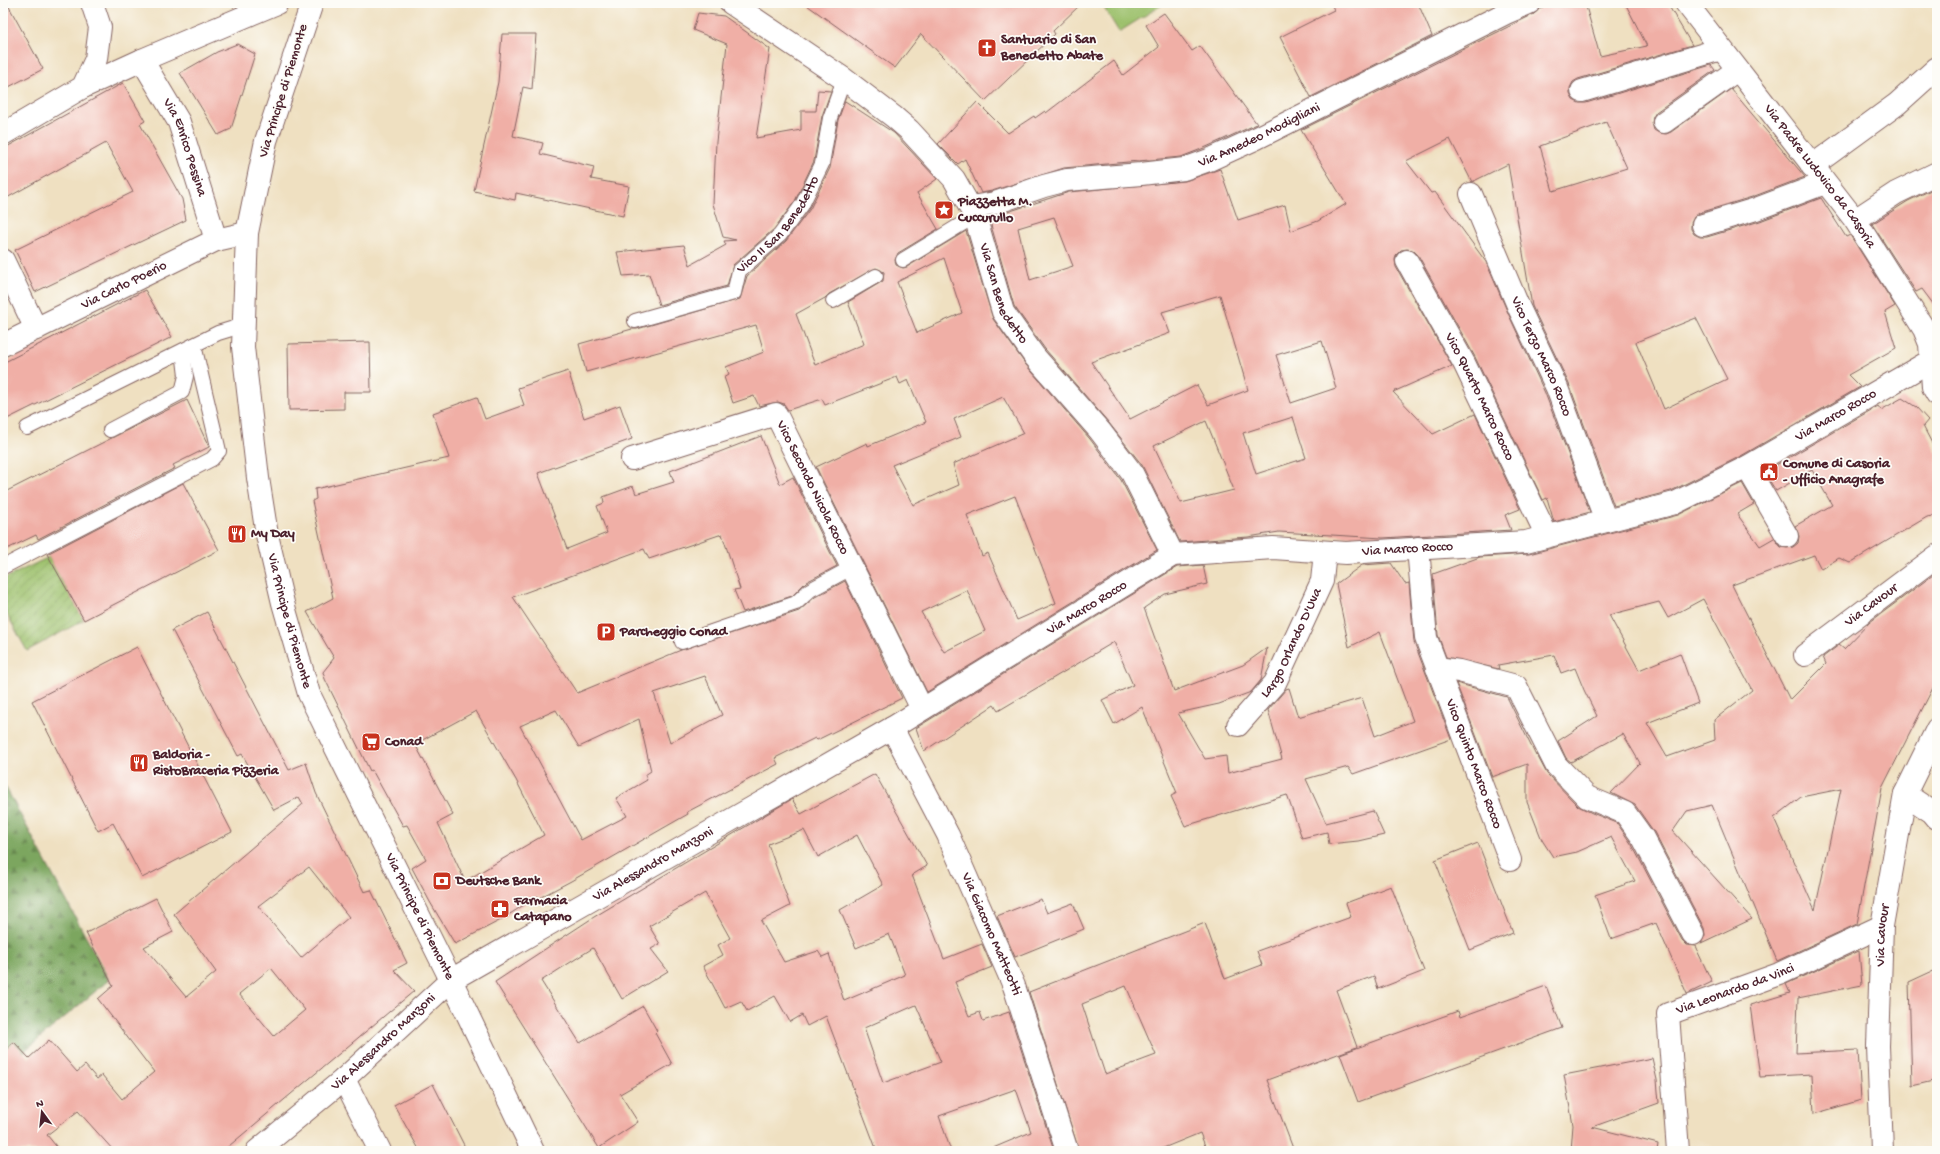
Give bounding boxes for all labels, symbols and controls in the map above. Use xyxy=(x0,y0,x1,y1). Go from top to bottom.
street label: Via Principe di Piemonte xyxy=(255,21,313,161)
place label: Santuario di San Benedetto Abate xyxy=(1000,32,1104,65)
church icon: Santuario di San Benedetto Abate xyxy=(976,37,998,59)
street label: Via Enrico Pessina xyxy=(158,95,211,200)
street label: Via Amedeo Modigliani xyxy=(1195,99,1323,172)
street label: Via Padre Ludovico da Casoria xyxy=(1759,100,1880,253)
street label: Vico II San Benedetto xyxy=(733,173,823,278)
place label: Piazzetta M. Cuccurullo xyxy=(957,194,1033,227)
place icon: Piazzetta M. Cuccurullo xyxy=(933,199,955,221)
street label: Via San Benedetto xyxy=(975,240,1032,347)
street label: Via Carlo Poerio xyxy=(77,257,170,314)
street label: Vico Terzo Marco Rocco xyxy=(1506,293,1575,419)
street label: Vico Quarto Marco Rocco xyxy=(1440,329,1518,464)
street label: Via Marco Rocco xyxy=(1791,385,1880,446)
street label: Vico Secondo Nicola Rocco xyxy=(772,417,853,557)
place label: Comune di Casoria - Ufficio Anagrafe xyxy=(1782,456,1891,489)
public building icon: Comune di Casoria - Ufficio Anagrafe xyxy=(1758,461,1780,483)
restaurant icon: My Day xyxy=(226,523,248,545)
place label: My Day xyxy=(251,526,295,543)
street label: Via Marco Rocco xyxy=(1361,538,1454,561)
street label: Via Principe di Piemonte xyxy=(263,551,316,691)
street label: Via Marco Rocco xyxy=(1043,577,1130,640)
street label: Via Cavour xyxy=(1841,579,1902,631)
street label: Largo Orlando D'Uva xyxy=(1257,584,1327,702)
parking icon: Parcheggio Conad xyxy=(595,621,617,643)
place label: Parcheggio Conad xyxy=(619,624,729,641)
street label: Vico Quinto Marco Rocco xyxy=(1441,696,1506,831)
supermarket icon: Conad xyxy=(360,731,382,753)
place label: Conad xyxy=(384,734,424,751)
place label: Baldoria - RistoBraceria Pizzeria xyxy=(152,747,280,780)
restaurant icon: Baldoria - RistoBraceria Pizzeria xyxy=(128,752,150,774)
street label: Via Alessandro Manzoni xyxy=(589,823,717,906)
street label: Via Principe di Piemonte xyxy=(381,850,458,983)
street label: Via Giacomo Matteotti xyxy=(957,869,1025,998)
bank icon: Deutsche Bank xyxy=(431,870,453,892)
place label: Deutsche Bank xyxy=(454,873,542,890)
place label: Farmacia Catapano xyxy=(513,893,572,926)
pharmacy icon: Farmacia Catapano xyxy=(489,898,511,920)
street label: Via Cavour xyxy=(1872,902,1894,968)
street label: Via Leonardo da Vinci xyxy=(1673,960,1797,1019)
street label: Via Alessandro Manzoni xyxy=(327,990,440,1095)
north arrow xyxy=(22,1092,62,1132)
text: N xyxy=(35,1098,45,1111)

